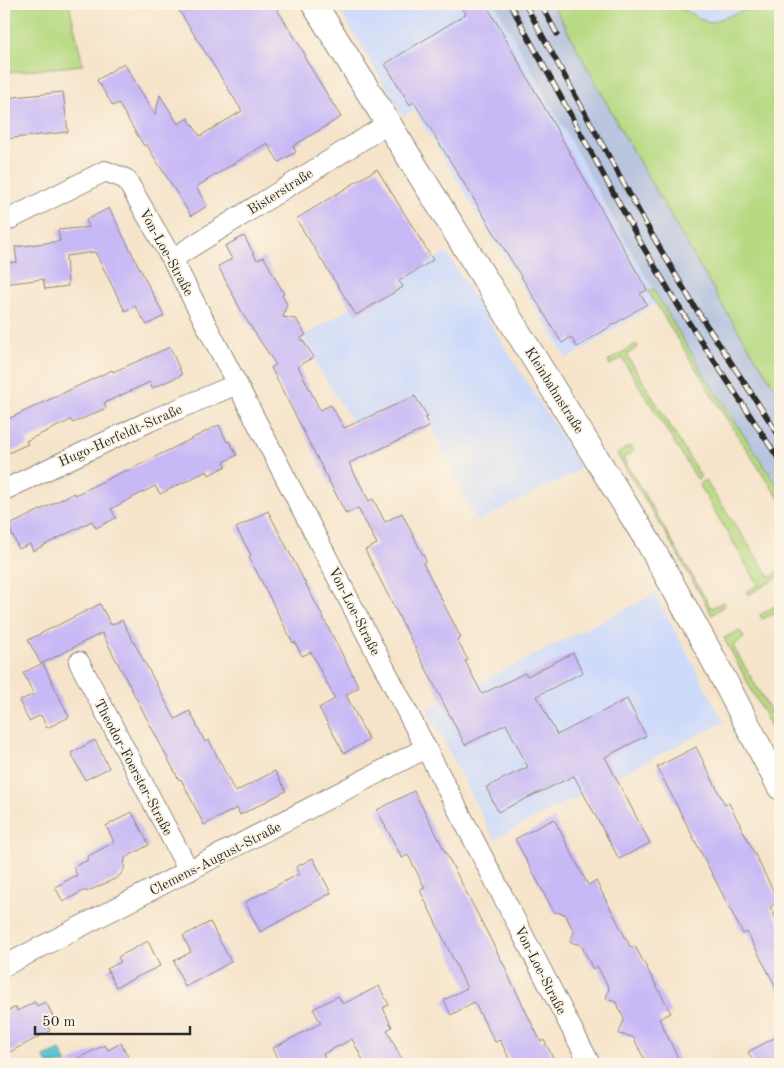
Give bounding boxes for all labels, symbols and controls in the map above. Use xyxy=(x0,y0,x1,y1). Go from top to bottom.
street label: Bisterstraße xyxy=(245,166,316,217)
street label: Von-Loe-Straße xyxy=(136,207,196,298)
street label: Kleinbahnstraße xyxy=(522,345,586,436)
street label: Hugo-Herfeldt-Straße xyxy=(57,402,184,469)
street label: Von-Loe-Straße xyxy=(326,565,382,658)
street label: Theodor-Foerster-Straße xyxy=(91,697,175,838)
street label: Clemens-August-Straße xyxy=(148,820,283,898)
street label: Von-Loe-Straße xyxy=(512,924,568,1017)
scale bar xyxy=(35,1003,190,1035)
text: 50 m xyxy=(42,1015,76,1030)

